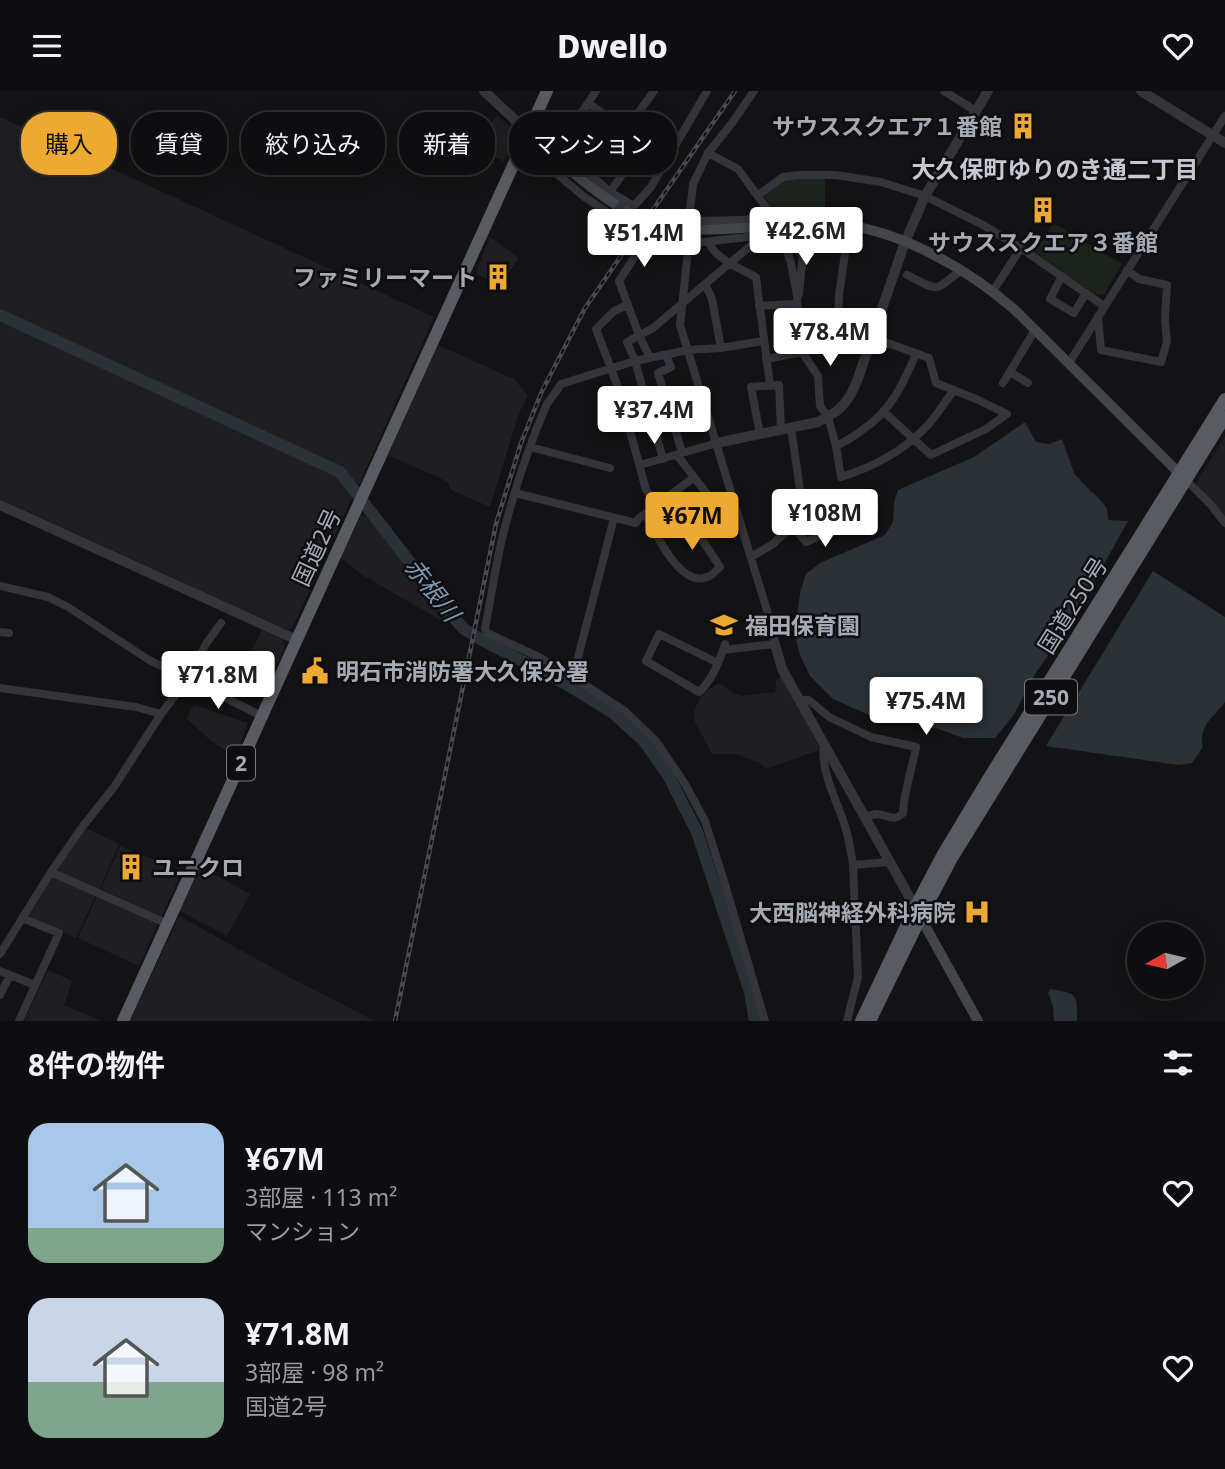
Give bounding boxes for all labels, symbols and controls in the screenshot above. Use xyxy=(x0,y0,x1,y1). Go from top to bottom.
text: Dwello xyxy=(557,24,668,67)
icon: menu xyxy=(28,27,66,65)
icon: heart xyxy=(1159,27,1197,65)
place label: サウススクエア１番館 xyxy=(772,110,1002,142)
building icon: サウススクエア１番館 xyxy=(1008,111,1038,141)
chip: 購入 xyxy=(21,112,117,175)
chip: 賃貸 xyxy=(131,112,227,175)
chip: 絞り込み xyxy=(241,112,385,175)
chip: 新着 xyxy=(399,112,495,175)
chip: マンション xyxy=(509,112,677,175)
district label: 大久保町ゆりのき通二丁目 xyxy=(911,152,1199,185)
building icon: サウススクエア３番館 xyxy=(1028,195,1058,225)
pin: ¥42.6M xyxy=(749,207,863,267)
pin: ¥51.4M xyxy=(587,209,701,269)
text: ¥42.6M xyxy=(766,214,846,246)
text: ¥51.4M xyxy=(604,216,684,248)
place label: サウススクエア３番館 xyxy=(928,226,1158,258)
place label: ファミリーマート xyxy=(293,261,477,293)
building icon: ファミリーマート xyxy=(483,262,513,292)
pin: ¥78.4M xyxy=(773,309,887,368)
text: ¥78.4M xyxy=(790,315,870,347)
pin: ¥37.4M xyxy=(597,387,711,446)
text: ¥37.4M xyxy=(614,393,694,425)
pin: ¥108M xyxy=(776,489,874,549)
pin: ¥67M xyxy=(651,493,733,552)
text: ¥108M xyxy=(788,496,862,528)
text: ¥67M xyxy=(661,499,723,531)
street label: 国道2号 xyxy=(284,503,348,591)
water label: 赤根川 xyxy=(398,550,470,630)
street label: 国道250号 xyxy=(1030,551,1114,659)
place label: 福田保育園 xyxy=(745,609,860,641)
school or university icon: 福田保育園 xyxy=(709,610,739,640)
pin: ¥71.8M xyxy=(161,651,275,711)
place label: 明石市消防署大久保分署 xyxy=(336,655,589,687)
public building icon: 明石市消防署大久保分署 xyxy=(300,656,330,686)
text: ¥71.8M xyxy=(178,658,258,690)
pin: ¥75.4M xyxy=(869,677,983,737)
road number: 250 xyxy=(1025,679,1077,715)
text: ¥75.4M xyxy=(886,684,966,716)
road number: 2 xyxy=(227,745,255,781)
place label: ユニクロ xyxy=(152,851,244,883)
building icon: ユニクロ xyxy=(116,852,146,882)
place label: 大西脳神経外科病院 xyxy=(749,896,956,928)
hospital icon: 大西脳神経外科病院 xyxy=(962,897,992,927)
north arrow xyxy=(1127,922,1204,999)
map controls xyxy=(1127,922,1204,999)
text: 8件の物件 xyxy=(28,1044,165,1085)
icon: filters xyxy=(1159,1044,1197,1082)
text: ¥67M xyxy=(245,1138,325,1179)
icon: home xyxy=(84,1151,168,1235)
icon: heart xyxy=(1159,1174,1197,1212)
text: 3部屋 · 113 m² xyxy=(245,1181,397,1213)
text: マンション xyxy=(245,1215,360,1247)
text: ¥71.8M xyxy=(245,1313,350,1354)
icon: home xyxy=(84,1326,168,1410)
icon: heart xyxy=(1159,1349,1197,1387)
text: 3部屋 · 98 m² xyxy=(245,1356,384,1388)
text: 国道2号 xyxy=(245,1390,327,1422)

